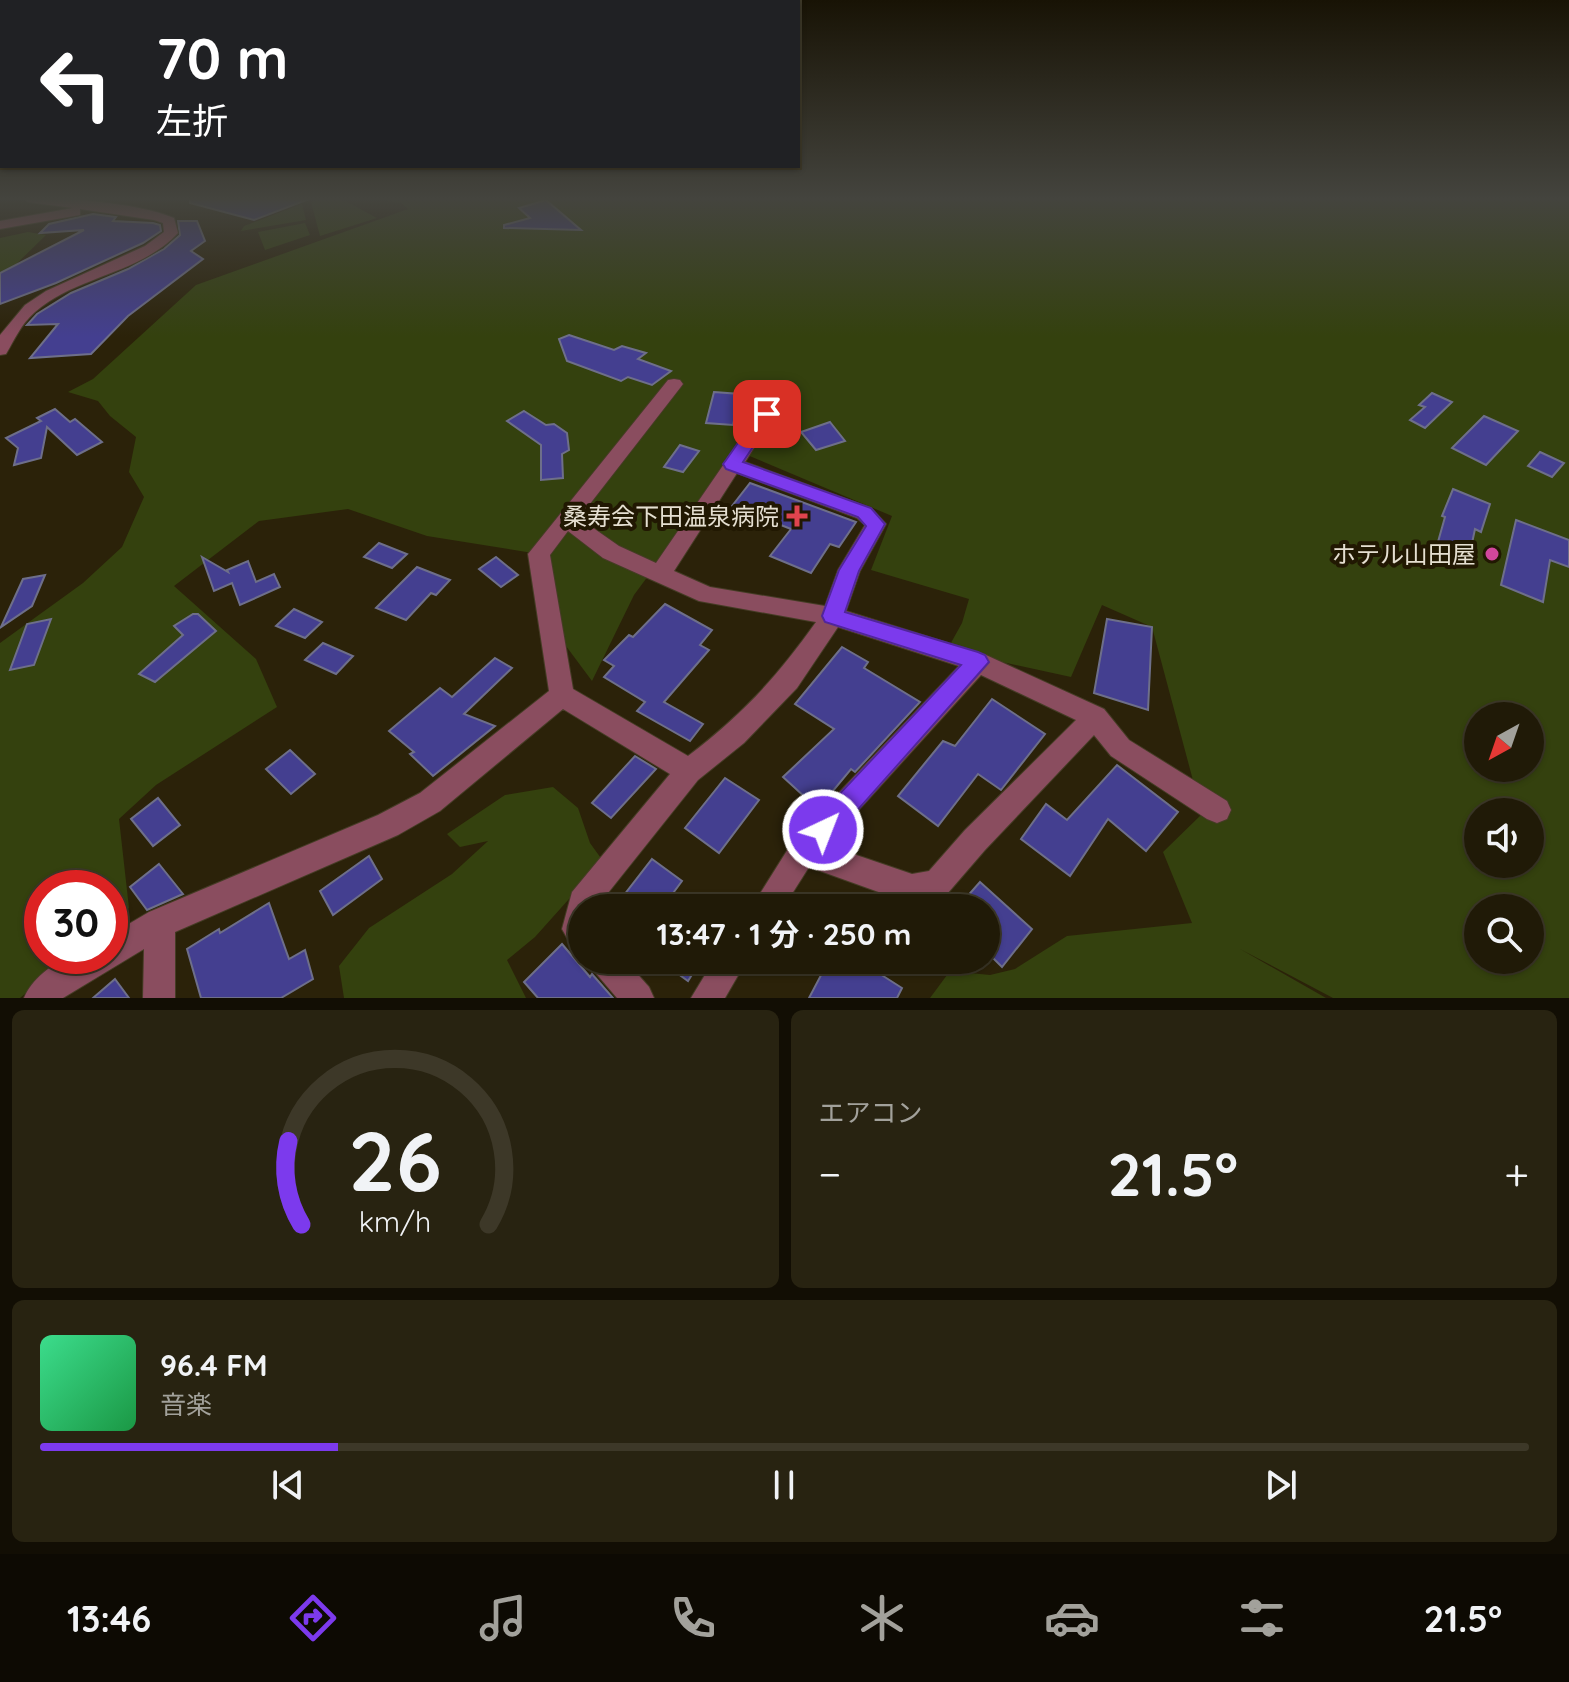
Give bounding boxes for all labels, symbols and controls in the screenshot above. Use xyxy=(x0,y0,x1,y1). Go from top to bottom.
text: 70 m xyxy=(156,23,288,93)
icon: left xyxy=(24,32,128,136)
text: 左折 xyxy=(156,98,228,143)
pin xyxy=(733,380,801,448)
icon: arrive xyxy=(745,392,789,436)
place label: 桑寿会下田温泉病院 xyxy=(563,501,779,531)
marker: 桑寿会下田温泉病院 xyxy=(786,505,808,527)
place label: ホテル山田屋 xyxy=(1332,539,1476,569)
marker: ホテル山田屋 xyxy=(1483,545,1501,563)
north arrow xyxy=(1464,702,1544,782)
map controls xyxy=(1464,702,1544,974)
position arrow xyxy=(781,788,865,872)
button: sound xyxy=(1464,798,1544,878)
speed limit sign: 30 xyxy=(24,870,128,974)
button: search xyxy=(1464,894,1544,974)
text: 13:47 · 1 分 · 250 m xyxy=(657,915,912,953)
text: エアコン xyxy=(819,1096,923,1129)
text: 26 xyxy=(349,1108,442,1212)
text: 21.5° xyxy=(1108,1136,1238,1211)
text: − xyxy=(819,1146,841,1201)
text: + xyxy=(1504,1146,1529,1201)
text: km/h xyxy=(359,1203,432,1239)
text: 96.4 FM xyxy=(160,1346,268,1384)
text: 音楽 xyxy=(160,1388,212,1421)
icon: previous xyxy=(266,1463,310,1507)
icon: pause xyxy=(762,1463,806,1507)
icon: next xyxy=(1259,1463,1303,1507)
icon: directions xyxy=(285,1590,341,1646)
icon: music xyxy=(475,1590,531,1646)
icon: phone xyxy=(665,1590,721,1646)
icon: climate xyxy=(854,1590,910,1646)
icon: car xyxy=(1044,1590,1100,1646)
icon: filters xyxy=(1234,1590,1290,1646)
text: 13:46 xyxy=(67,1596,151,1641)
text: 21.5° xyxy=(1424,1596,1502,1641)

